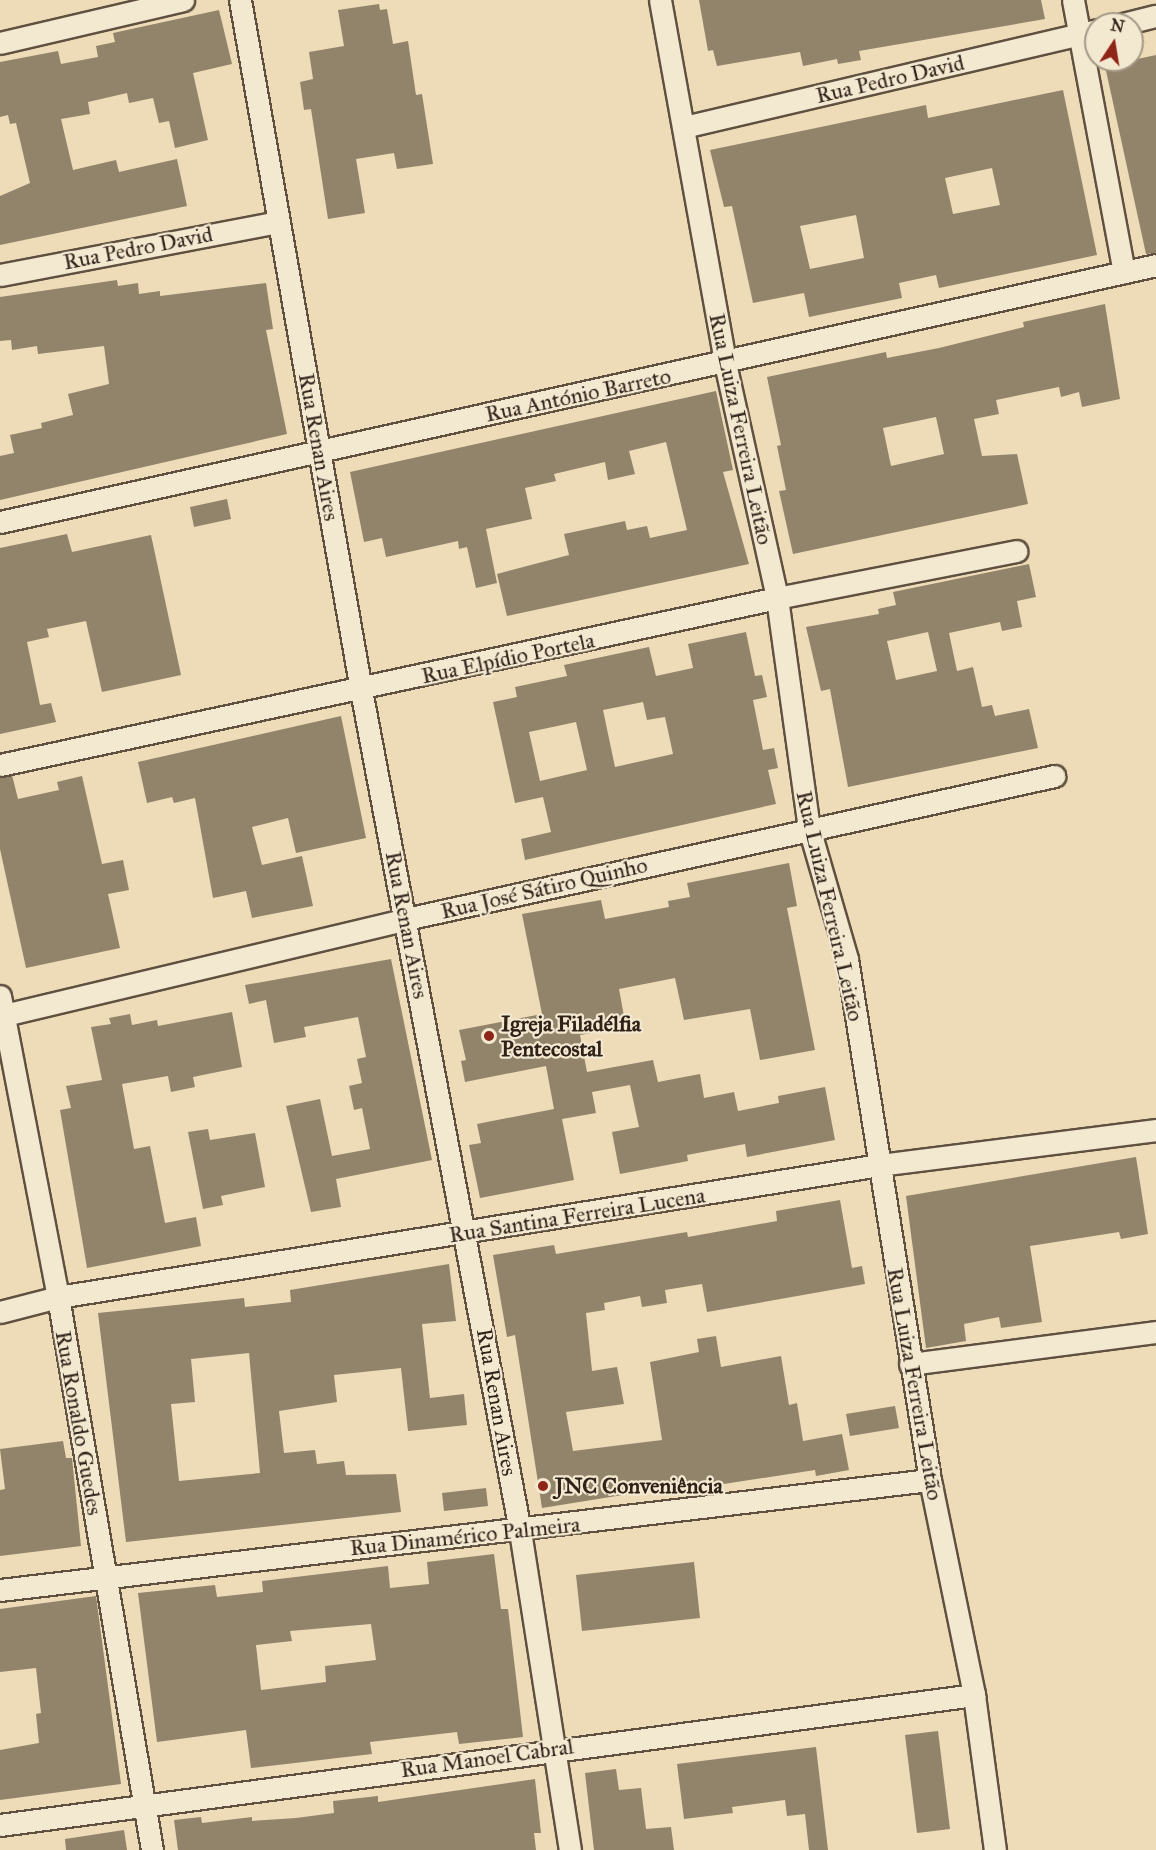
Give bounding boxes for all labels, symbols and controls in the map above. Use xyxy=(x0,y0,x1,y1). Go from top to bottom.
north arrow xyxy=(1084,12,1144,72)
text: N xyxy=(1109,15,1126,37)
street label: Rua Pedro David xyxy=(813,49,967,109)
street label: Rua Pedro David xyxy=(61,221,215,275)
street label: Rua Luiza Ferreira Leitão xyxy=(704,311,778,547)
street label: Rua António Barreto xyxy=(483,362,673,428)
street label: Rua Renan Aires xyxy=(293,371,345,523)
street label: Rua Elpídio Portela xyxy=(419,627,597,689)
street label: Rua Luiza Ferreira Leitão xyxy=(791,788,869,1024)
street label: Rua Renan Aires xyxy=(380,849,434,1001)
street label: Rua José Sátiro Quinho xyxy=(438,851,650,925)
place label: Igreja Filadélfia Pentecostal xyxy=(501,1010,641,1062)
marker: Igreja Filadélfia Pentecostal xyxy=(482,1029,496,1043)
street label: Rua Santina Ferreira Lucena xyxy=(447,1182,707,1248)
street label: Rua Luiza Ferreira Leitão xyxy=(882,1266,948,1502)
street label: Rua Renan Aires xyxy=(471,1326,523,1478)
street label: Rua Ronaldo Guedes xyxy=(50,1329,108,1517)
place label: JNC Conveniência xyxy=(555,1473,723,1499)
marker: JNC Conveniência xyxy=(536,1479,550,1493)
street label: Rua Dinamérico Palmeira xyxy=(349,1511,581,1561)
street label: Rua Manoel Cabral xyxy=(399,1733,575,1783)

